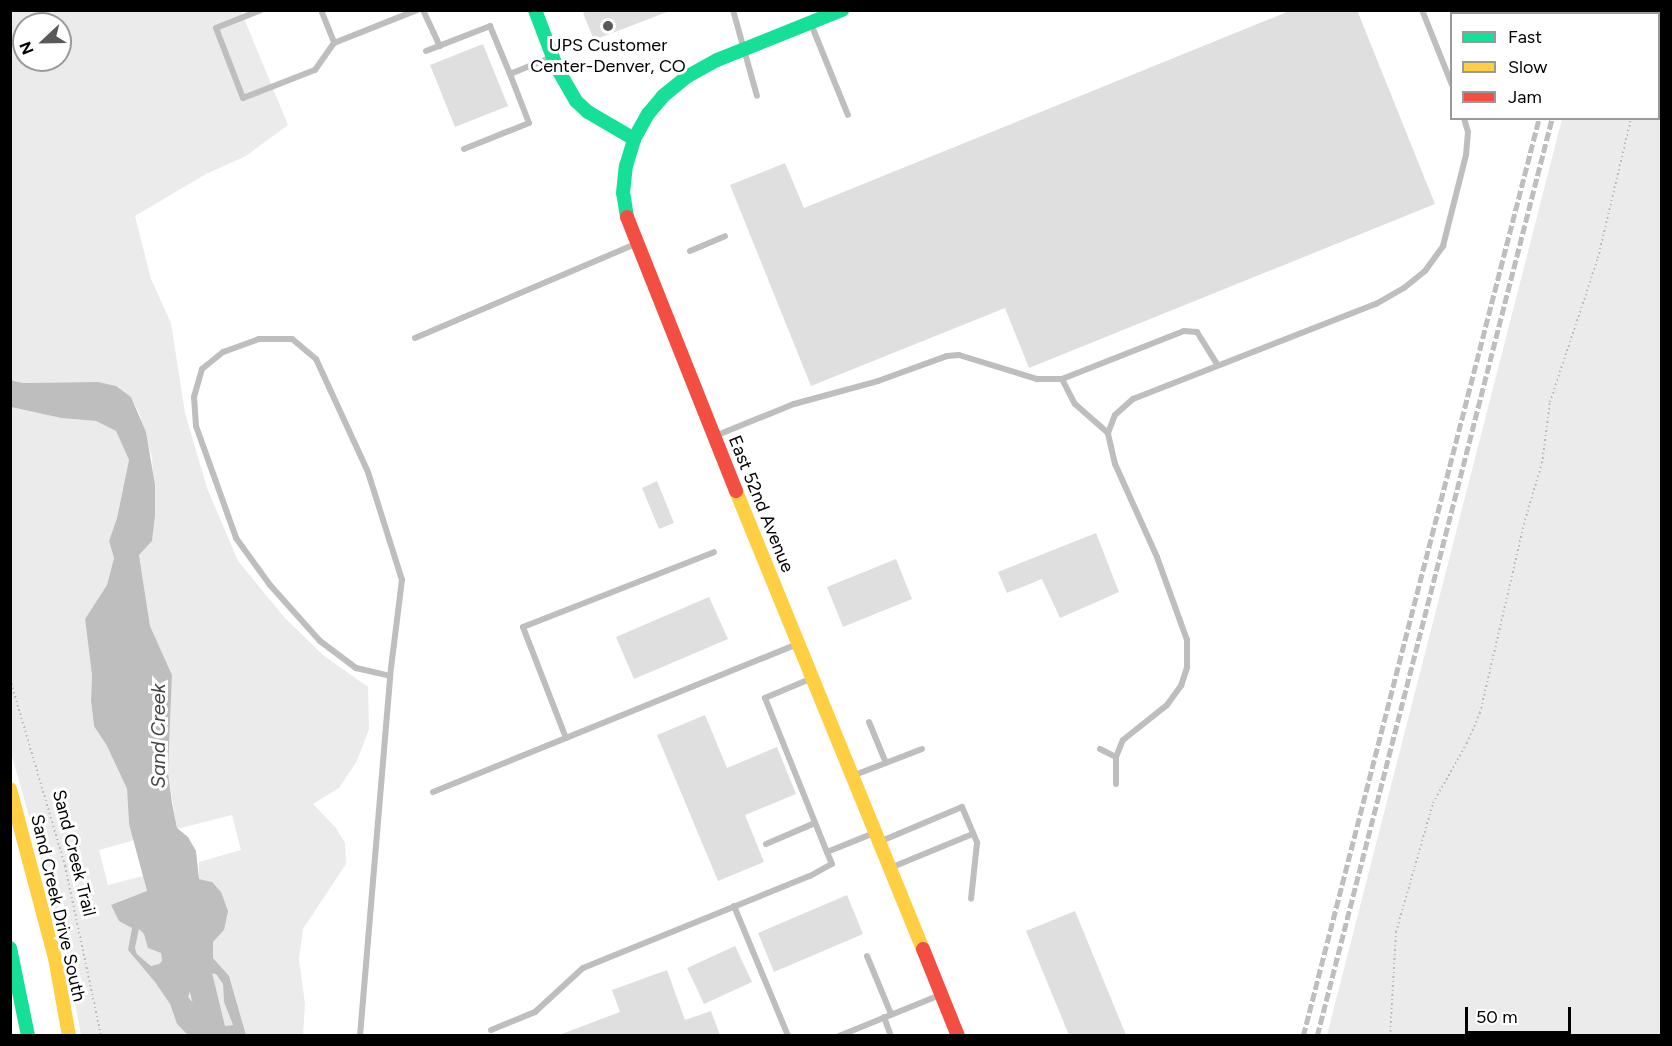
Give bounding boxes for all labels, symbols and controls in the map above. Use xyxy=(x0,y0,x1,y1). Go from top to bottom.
north arrow xyxy=(12,12,72,72)
legend xyxy=(1450,12,1660,120)
marker: UPS Customer Center-Denver, CO xyxy=(601,19,615,33)
text: Fast xyxy=(1508,26,1542,48)
place label: UPS Customer Center-Denver, CO xyxy=(530,35,686,78)
text: N xyxy=(16,39,38,57)
text: Slow xyxy=(1508,56,1547,78)
text: Jam xyxy=(1508,86,1542,108)
street label: East 52nd Avenue xyxy=(724,432,798,576)
water label: Sand Creek xyxy=(146,684,170,788)
street label: Sand Creek Trail xyxy=(48,787,100,919)
street label: Sand Creek Drive South xyxy=(26,812,90,1004)
scale bar xyxy=(1468,995,1574,1033)
text: 50 m xyxy=(1476,1006,1518,1028)

